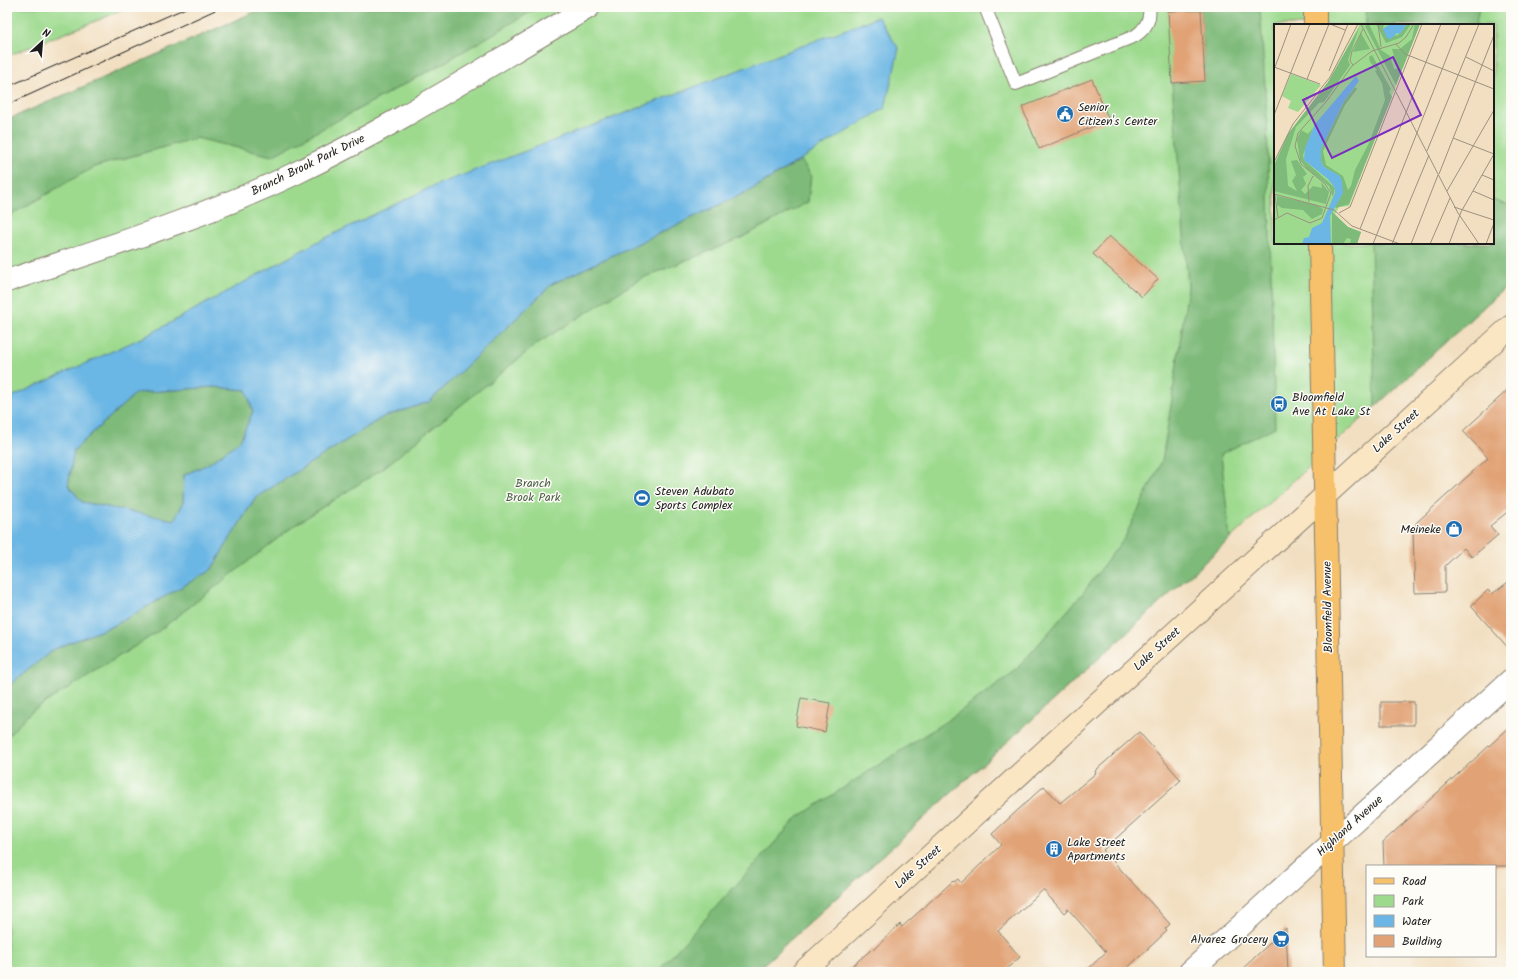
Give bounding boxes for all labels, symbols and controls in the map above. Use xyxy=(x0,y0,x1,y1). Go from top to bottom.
north arrow xyxy=(22,22,62,62)
text: N xyxy=(39,24,53,44)
inset map xyxy=(1274,24,1494,244)
place label: Senior Citizen's Center xyxy=(1078,98,1158,131)
public building icon: Senior Citizen's Center xyxy=(1055,104,1075,124)
street label: Branch Brook Park Drive xyxy=(248,129,369,201)
place label: Bloomfield Ave At Lake St xyxy=(1292,388,1371,421)
bus stop icon: Bloomfield Ave At Lake St xyxy=(1269,394,1289,414)
street label: Lake Street xyxy=(1368,404,1424,458)
park label: Branch Brook Park xyxy=(506,474,561,507)
place label: Steven Adubato Sports Complex xyxy=(655,482,734,515)
sports icon: Steven Adubato Sports Complex xyxy=(632,488,652,508)
shop icon: Meineke xyxy=(1444,519,1464,539)
place label: Meineke xyxy=(1400,520,1442,539)
street label: Bloomfield Avenue xyxy=(1318,560,1338,653)
street label: Lake Street xyxy=(1129,622,1185,676)
street label: Highland Avenue xyxy=(1312,790,1388,861)
place label: Lake Street Apartments xyxy=(1067,833,1126,866)
building icon: Lake Street Apartments xyxy=(1044,839,1064,859)
street label: Lake Street xyxy=(890,840,946,894)
legend xyxy=(1366,865,1496,957)
text: Road xyxy=(1402,872,1427,891)
text: Park xyxy=(1402,892,1424,911)
text: Water xyxy=(1402,912,1432,931)
supermarket icon: Alvarez Grocery xyxy=(1271,929,1291,949)
place label: Alvarez Grocery xyxy=(1191,930,1268,949)
text: Building xyxy=(1402,932,1442,951)

